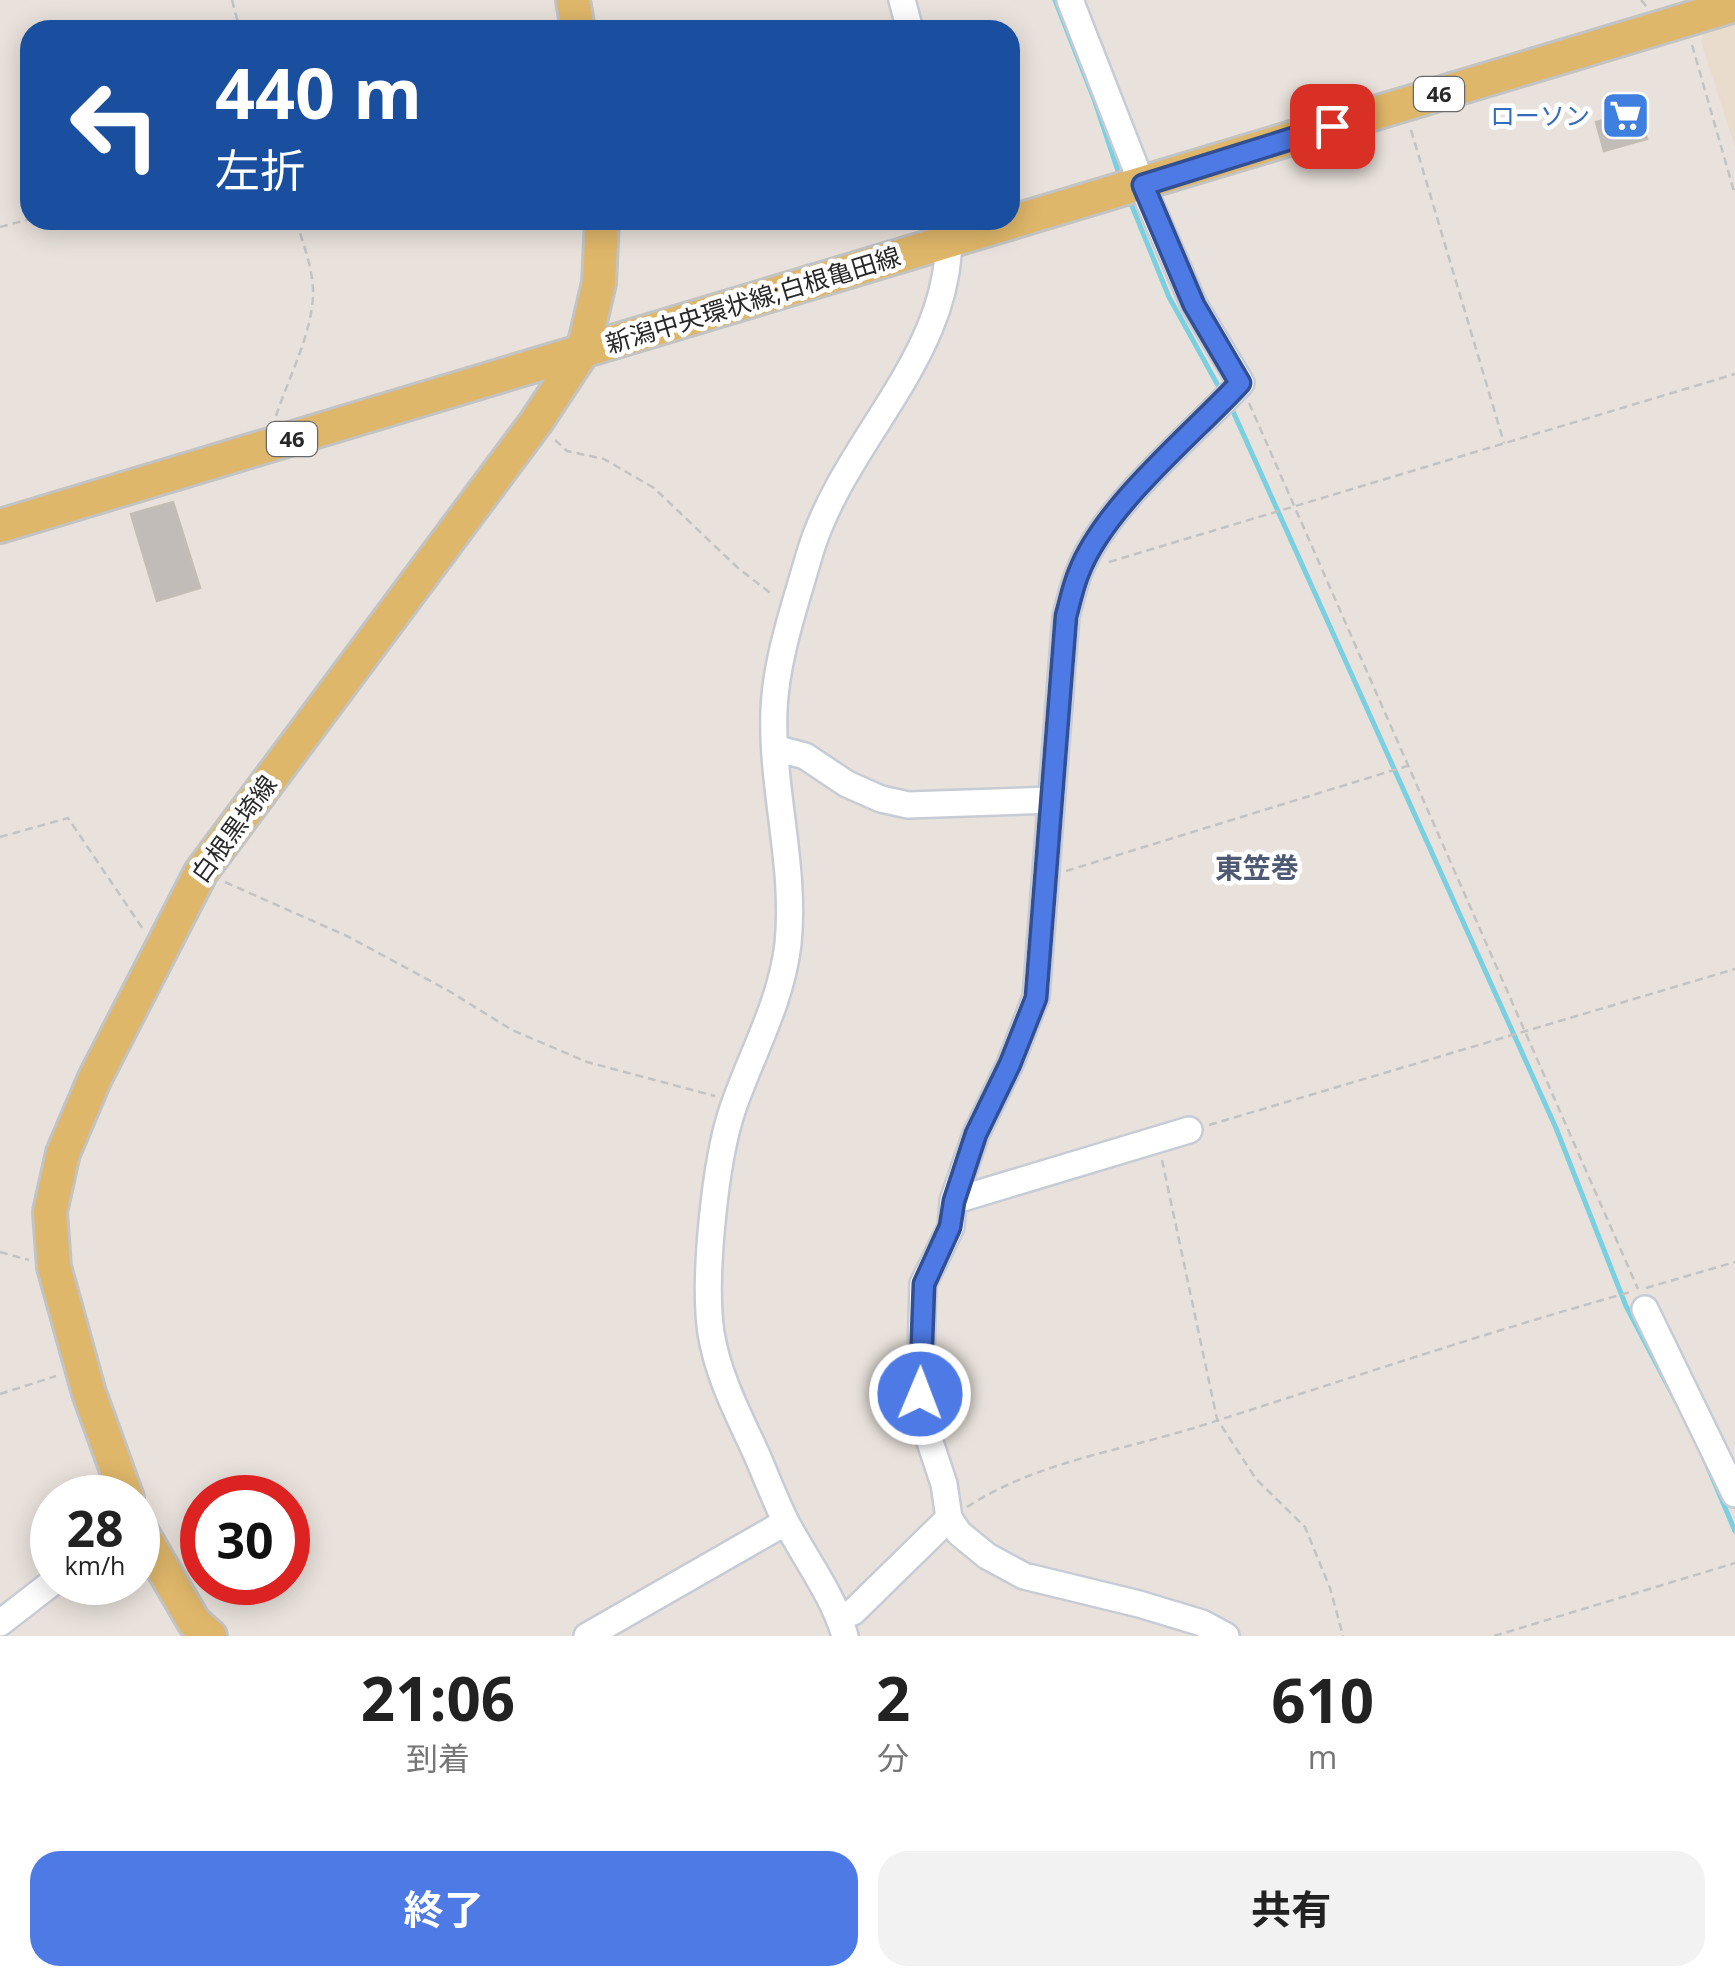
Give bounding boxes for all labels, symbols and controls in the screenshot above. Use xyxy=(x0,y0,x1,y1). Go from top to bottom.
text: 440 m xyxy=(215,44,422,140)
icon: left xyxy=(50,60,180,190)
road number: 46 xyxy=(1414,77,1464,111)
pin xyxy=(1290,84,1375,169)
supermarket icon: ローソン xyxy=(1599,90,1651,142)
place label: ローソン xyxy=(1490,98,1590,132)
icon: arrive xyxy=(1305,99,1360,154)
text: 左折 xyxy=(215,139,305,200)
street label: 新潟中央環状線;白根亀田線 xyxy=(601,238,904,360)
road number: 46 xyxy=(267,422,317,456)
street label: 白根黒埼線 xyxy=(183,768,284,889)
district label: 東笠巻 xyxy=(1215,848,1299,886)
position arrow xyxy=(868,1342,972,1446)
speed limit sign: 30 xyxy=(180,1475,310,1605)
text: 28 xyxy=(66,1494,124,1562)
text: km/h xyxy=(65,1548,125,1582)
text: 21:06 xyxy=(361,1657,515,1739)
text: 2 xyxy=(876,1657,910,1739)
text: 610 xyxy=(1271,1659,1374,1741)
text: m xyxy=(1308,1735,1337,1778)
text: 到着 xyxy=(406,1736,470,1779)
text: 分 xyxy=(877,1736,909,1779)
button: 終了 xyxy=(30,1851,858,1966)
button: 共有 xyxy=(878,1851,1705,1966)

